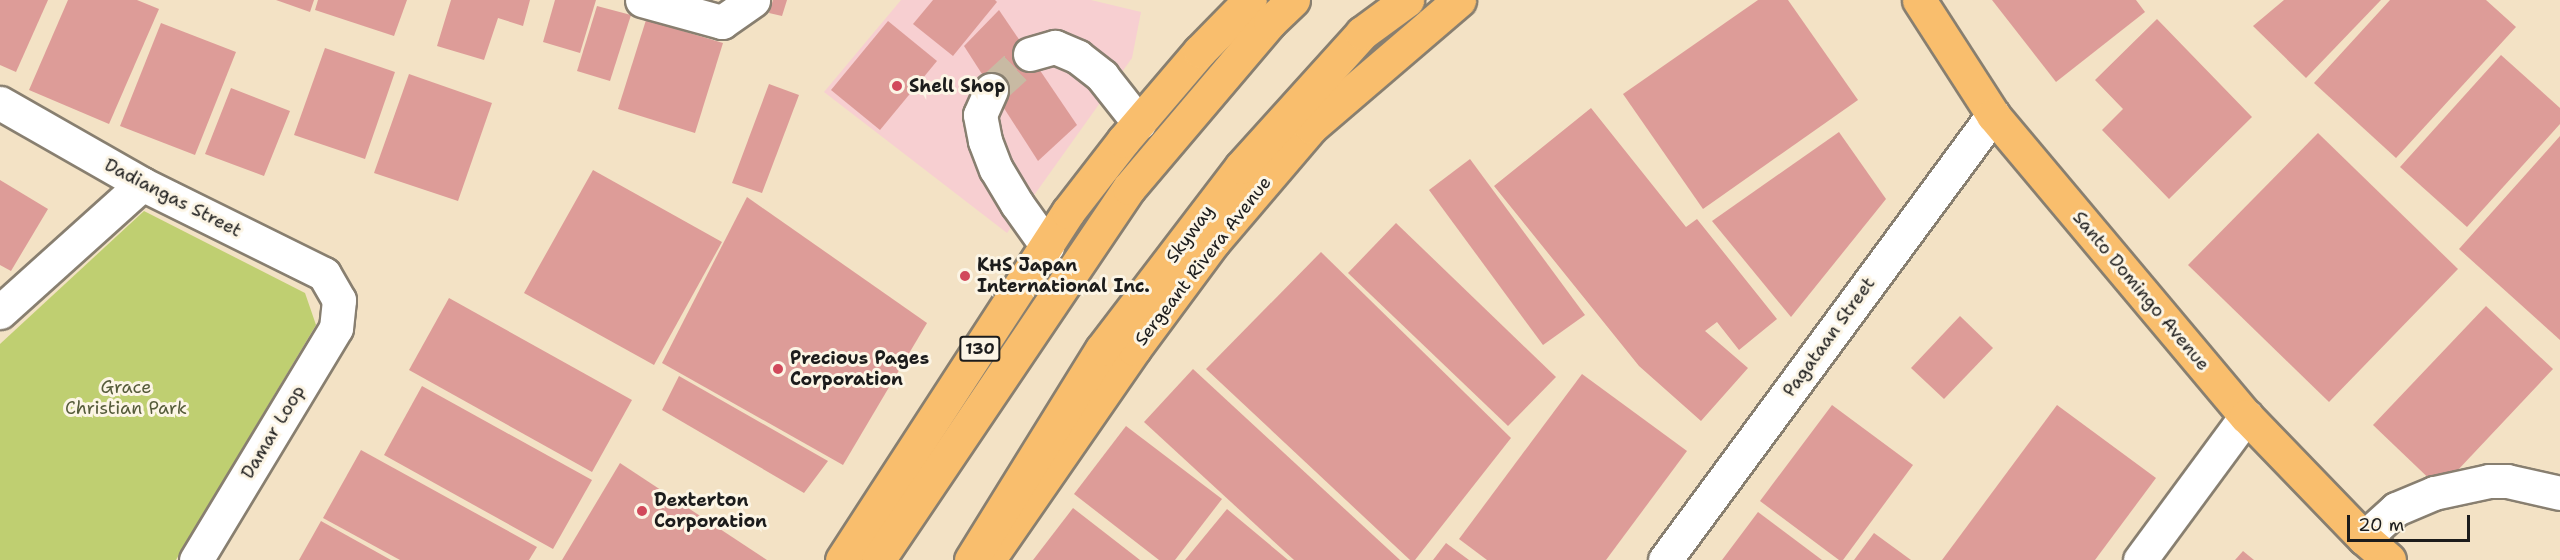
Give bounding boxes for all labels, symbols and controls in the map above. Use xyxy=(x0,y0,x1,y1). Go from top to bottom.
place label: Shell Shop xyxy=(909,75,1005,97)
marker: Shell Shop xyxy=(890,79,904,93)
street label: Dadiangas Street xyxy=(101,154,245,242)
street label: Sergeant Rivera Avenue xyxy=(1130,172,1276,350)
street label: Skyway xyxy=(1161,201,1219,267)
street label: Santo Domingo Avenue xyxy=(2068,207,2214,375)
place label: KHS Japan International Inc. xyxy=(977,255,1150,298)
marker: KHS Japan International Inc. xyxy=(958,269,972,283)
street label: Pagataan Street xyxy=(1778,273,1880,401)
road number: 130 xyxy=(959,336,1001,362)
place label: Precious Pages Corporation xyxy=(790,348,929,391)
marker: Precious Pages Corporation xyxy=(771,362,785,376)
park label: Grace Christian Park xyxy=(65,377,187,420)
street label: Damar Loop xyxy=(237,381,309,483)
place label: Dexterton Corporation xyxy=(654,490,767,532)
scale bar xyxy=(2350,503,2473,541)
marker: Dexterton Corporation xyxy=(635,504,649,518)
text: 20 m xyxy=(2358,513,2404,537)

